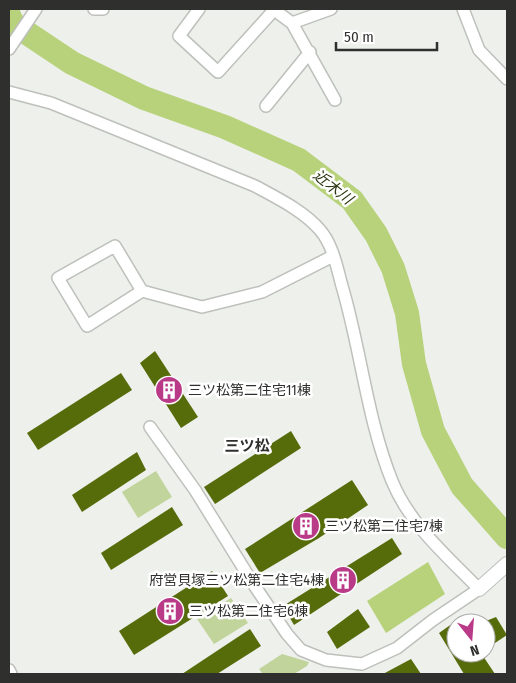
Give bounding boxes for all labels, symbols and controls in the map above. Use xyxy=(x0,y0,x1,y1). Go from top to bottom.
scale bar xyxy=(336,20,437,52)
text: 50 m xyxy=(344,28,374,46)
water label: 近木川 xyxy=(310,166,358,209)
building icon: 三ツ松第二住宅11棟 xyxy=(154,375,184,405)
place label: 三ツ松第二住宅11棟 xyxy=(188,382,311,399)
district label: 三ツ松 xyxy=(224,437,270,455)
building icon: 三ツ松第二住宅7棟 xyxy=(291,511,321,541)
place label: 三ツ松第二住宅7棟 xyxy=(325,518,443,535)
building icon: 府営貝塚三ツ松第二住宅4棟 xyxy=(328,565,358,595)
place label: 府営貝塚三ツ松第二住宅4棟 xyxy=(149,572,324,589)
building icon: 三ツ松第二住宅6棟 xyxy=(155,596,185,626)
place label: 三ツ松第二住宅6棟 xyxy=(189,603,308,620)
north arrow xyxy=(446,613,496,663)
text: N xyxy=(468,641,481,659)

